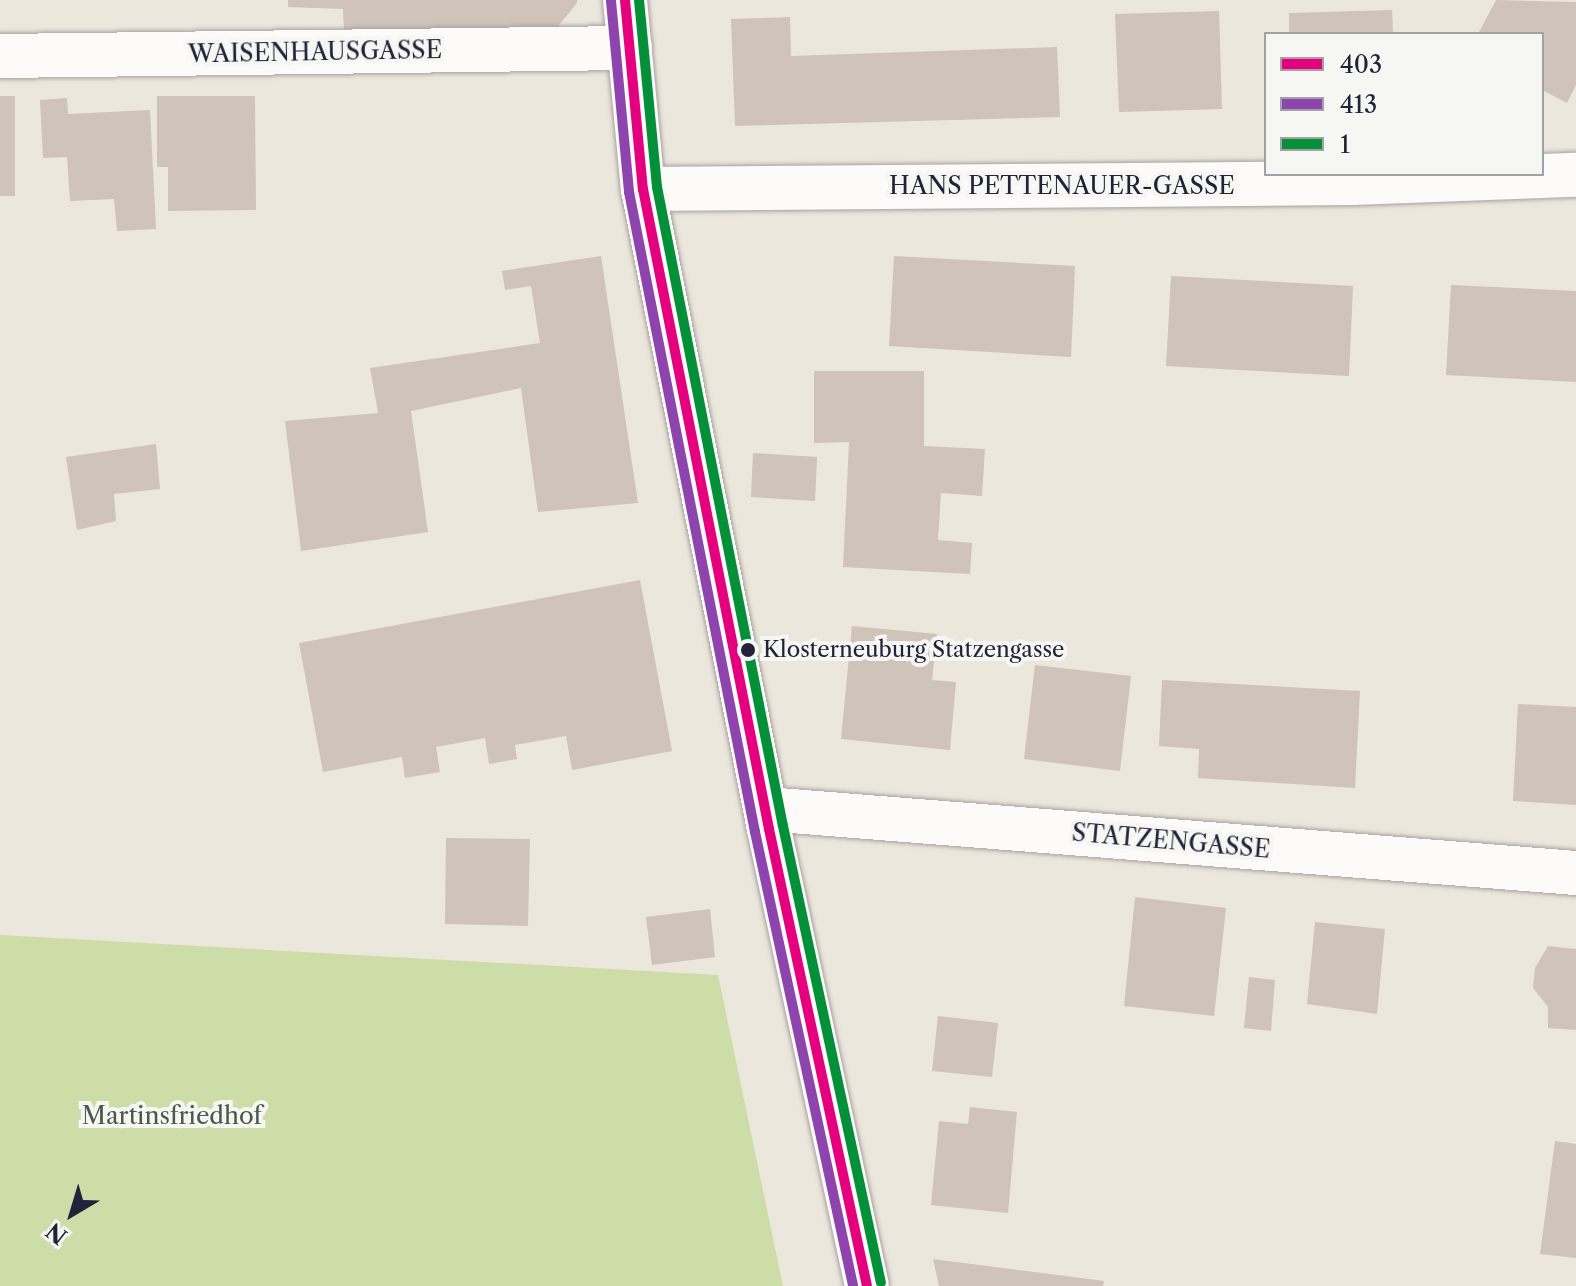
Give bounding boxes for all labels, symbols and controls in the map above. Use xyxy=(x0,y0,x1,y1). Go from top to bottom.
legend xyxy=(1264,32,1544,176)
street label: WAISENHAUSGASSE xyxy=(188,35,442,69)
text: 403 xyxy=(1340,50,1382,79)
text: 413 xyxy=(1340,90,1377,119)
text: 1 xyxy=(1340,130,1350,159)
street label: HANS PETTENAUER-GASSE xyxy=(889,172,1235,200)
place label: Klosterneuburg Statzengasse xyxy=(763,637,1064,663)
marker: Klosterneuburg Statzengasse xyxy=(740,642,756,658)
street label: STATZENGASSE xyxy=(1071,818,1271,864)
park label: Martinsfriedhof xyxy=(82,1102,262,1130)
north arrow xyxy=(32,1174,112,1254)
text: N xyxy=(41,1217,73,1250)

